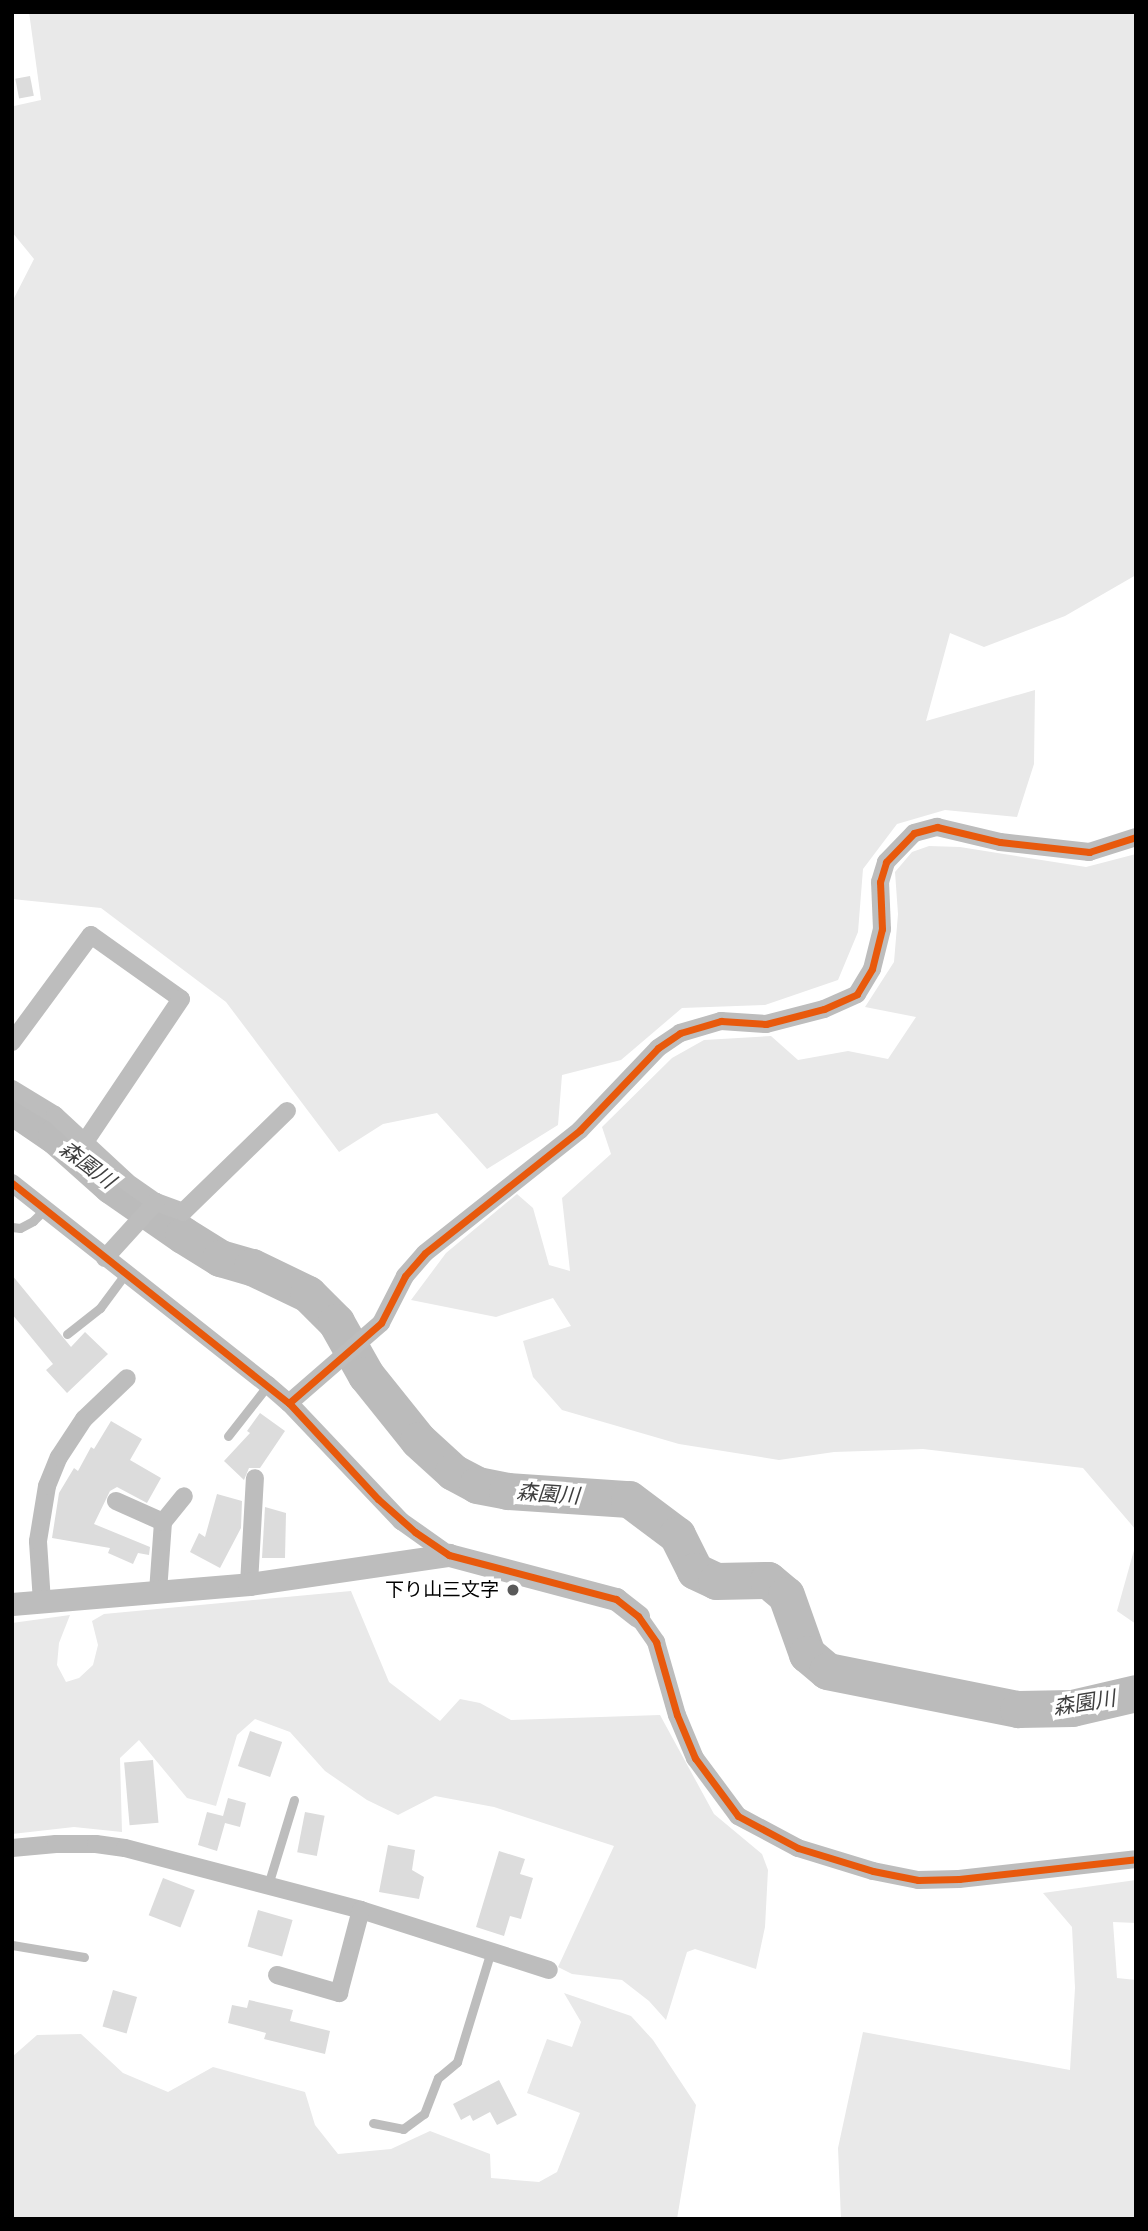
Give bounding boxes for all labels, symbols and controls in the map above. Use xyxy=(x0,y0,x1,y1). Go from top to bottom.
water label: 森園川 xyxy=(55,1135,121,1193)
water label: 森園川 xyxy=(516,1478,580,1508)
place label: 下り山三文字 xyxy=(385,1579,499,1601)
marker: 下り山三文字 xyxy=(505,1582,521,1598)
water label: 森園川 xyxy=(1051,1685,1117,1719)

